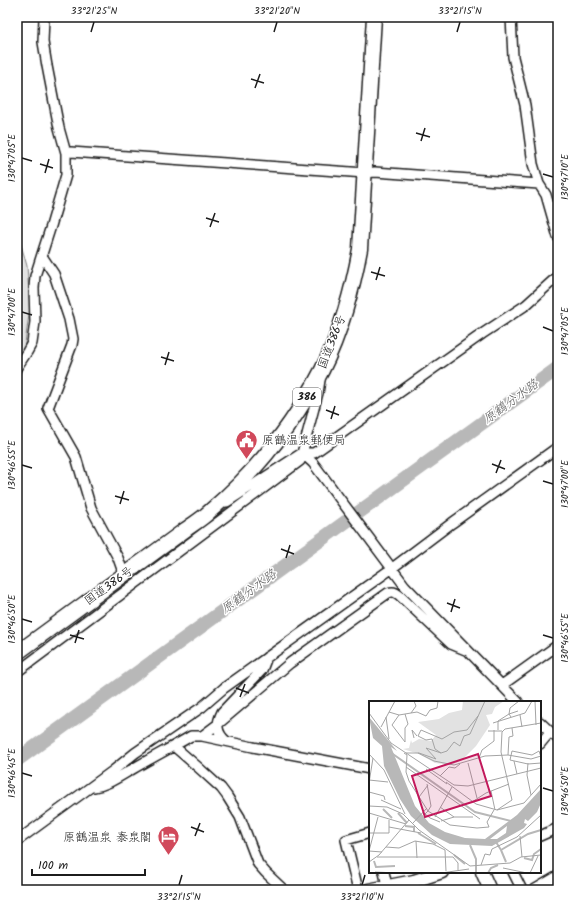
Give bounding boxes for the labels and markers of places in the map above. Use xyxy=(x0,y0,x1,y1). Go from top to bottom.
public building icon: 原鶴温泉郵便局 xyxy=(233,427,259,460)
place label: 原鶴温泉郵便局 xyxy=(262,431,346,450)
hotel icon: 原鶴温泉 泰泉閣 xyxy=(155,824,181,857)
place label: 原鶴温泉 泰泉閣 xyxy=(63,828,152,847)

